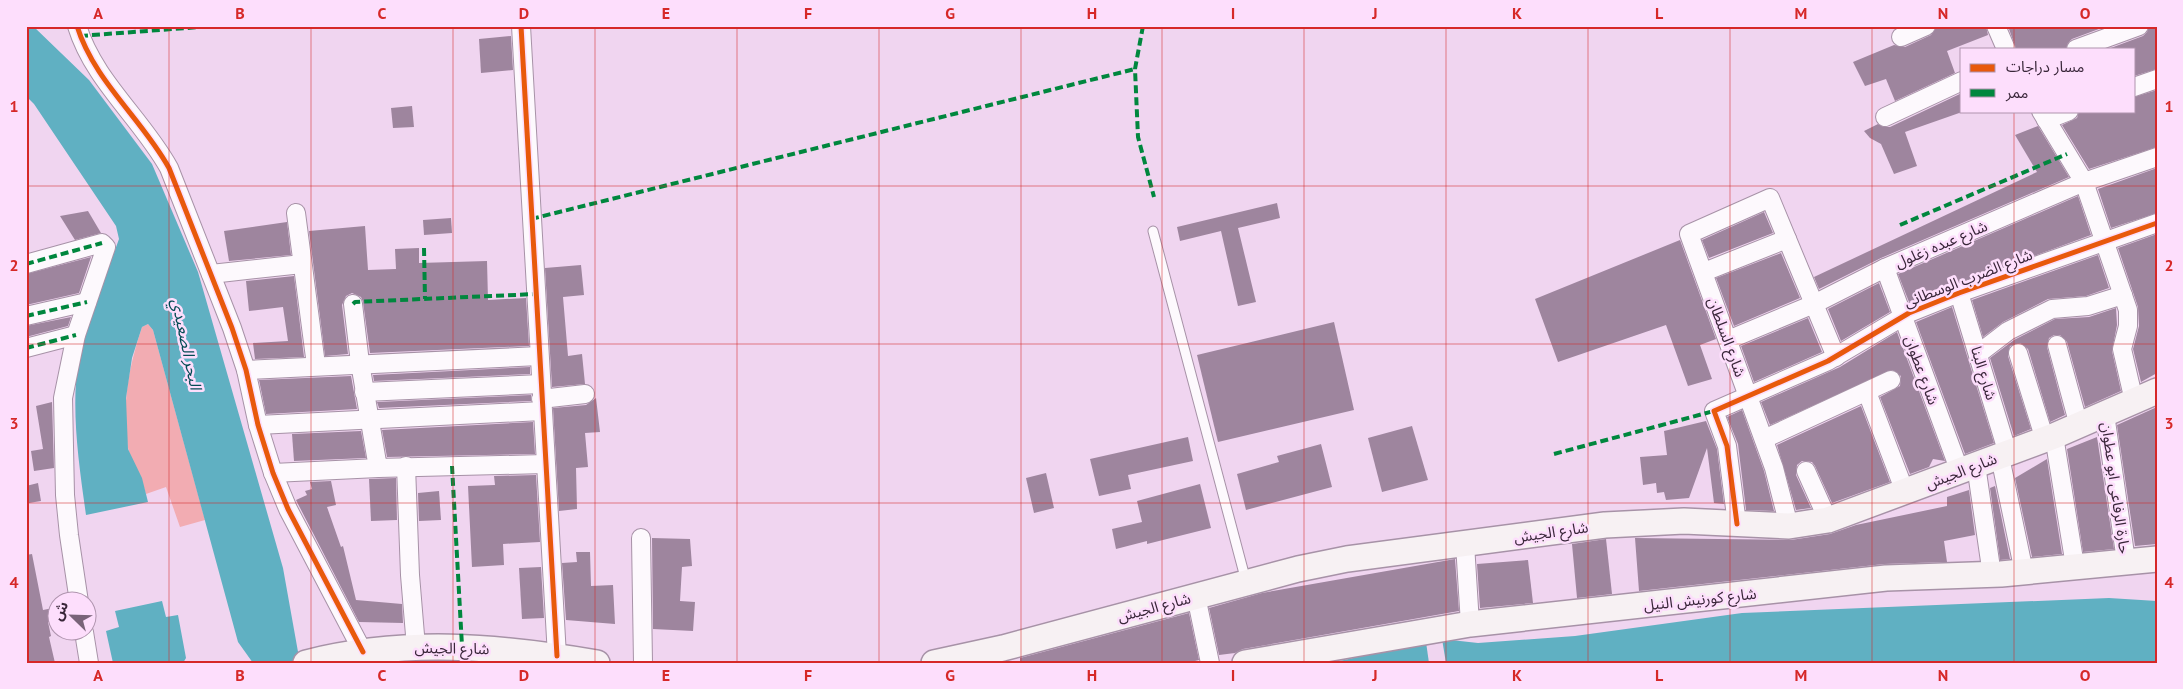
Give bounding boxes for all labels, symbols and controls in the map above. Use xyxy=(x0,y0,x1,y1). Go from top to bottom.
text: A xyxy=(93,3,103,23)
text: B xyxy=(235,3,245,23)
text: C xyxy=(378,3,387,23)
text: D xyxy=(519,3,529,23)
text: E xyxy=(662,3,670,23)
text: F xyxy=(804,3,812,23)
text: G xyxy=(945,3,955,23)
text: H xyxy=(1087,3,1097,23)
text: I xyxy=(1231,3,1235,23)
text: J xyxy=(1371,3,1378,23)
text: K xyxy=(1512,3,1522,23)
text: L xyxy=(1655,3,1664,23)
text: M xyxy=(1795,3,1807,23)
text: N xyxy=(1938,3,1948,23)
text: O xyxy=(2080,3,2091,23)
legend xyxy=(1960,48,2136,112)
text: مسار دراجات xyxy=(2006,57,2084,76)
text: ممر xyxy=(2005,83,2029,102)
text: 1 xyxy=(9,96,19,116)
text: 1 xyxy=(2164,96,2174,116)
street label: شارع عبده زغلول xyxy=(1892,216,1992,275)
street label: شارع الضرب الوسطانى xyxy=(1901,245,2036,314)
text: 2 xyxy=(9,255,19,275)
text: 2 xyxy=(2164,255,2174,275)
street label: شارع السلطان xyxy=(1701,295,1750,381)
water label: البحر الصعيدي xyxy=(164,297,207,394)
street label: شارع عطوان xyxy=(1898,333,1943,408)
street label: شارع البنا xyxy=(1964,344,2001,403)
text: 3 xyxy=(9,413,19,433)
text: 3 xyxy=(2164,413,2174,433)
street label: حارة الرفاعى ابو عطوان xyxy=(2097,421,2135,555)
street label: شارع الجيش xyxy=(1923,449,2001,496)
street label: شارع الجيش xyxy=(1513,517,1590,550)
text: 4 xyxy=(9,572,19,592)
text: 4 xyxy=(2164,572,2174,592)
street label: شارع كورنيش النيل xyxy=(1643,584,1758,617)
street label: شارع الجيش xyxy=(1115,588,1194,629)
north arrow xyxy=(48,592,98,642)
text: ش xyxy=(48,599,72,623)
street label: شارع الجيش xyxy=(414,638,490,661)
text: A xyxy=(93,665,103,685)
text: B xyxy=(235,665,245,685)
text: C xyxy=(378,665,387,685)
text: D xyxy=(519,665,529,685)
text: E xyxy=(662,665,670,685)
text: F xyxy=(804,665,812,685)
text: G xyxy=(945,665,955,685)
text: H xyxy=(1087,665,1097,685)
text: I xyxy=(1231,665,1235,685)
text: J xyxy=(1371,665,1378,685)
text: K xyxy=(1512,665,1522,685)
text: L xyxy=(1655,665,1664,685)
text: M xyxy=(1795,665,1807,685)
text: N xyxy=(1938,665,1948,685)
text: O xyxy=(2080,665,2091,685)

